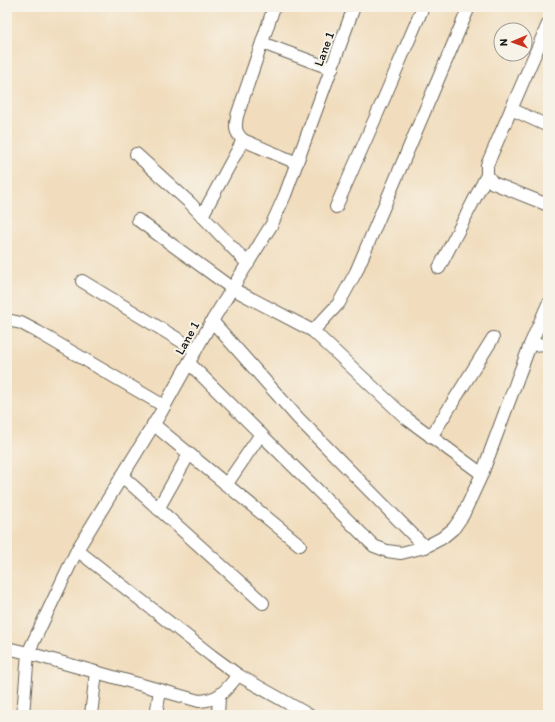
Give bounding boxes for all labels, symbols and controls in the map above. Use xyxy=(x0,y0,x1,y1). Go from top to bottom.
north arrow xyxy=(493,22,533,62)
street label: Lane 1 xyxy=(311,30,337,68)
text: N xyxy=(497,38,510,46)
street label: Lane 1 xyxy=(172,319,202,357)

